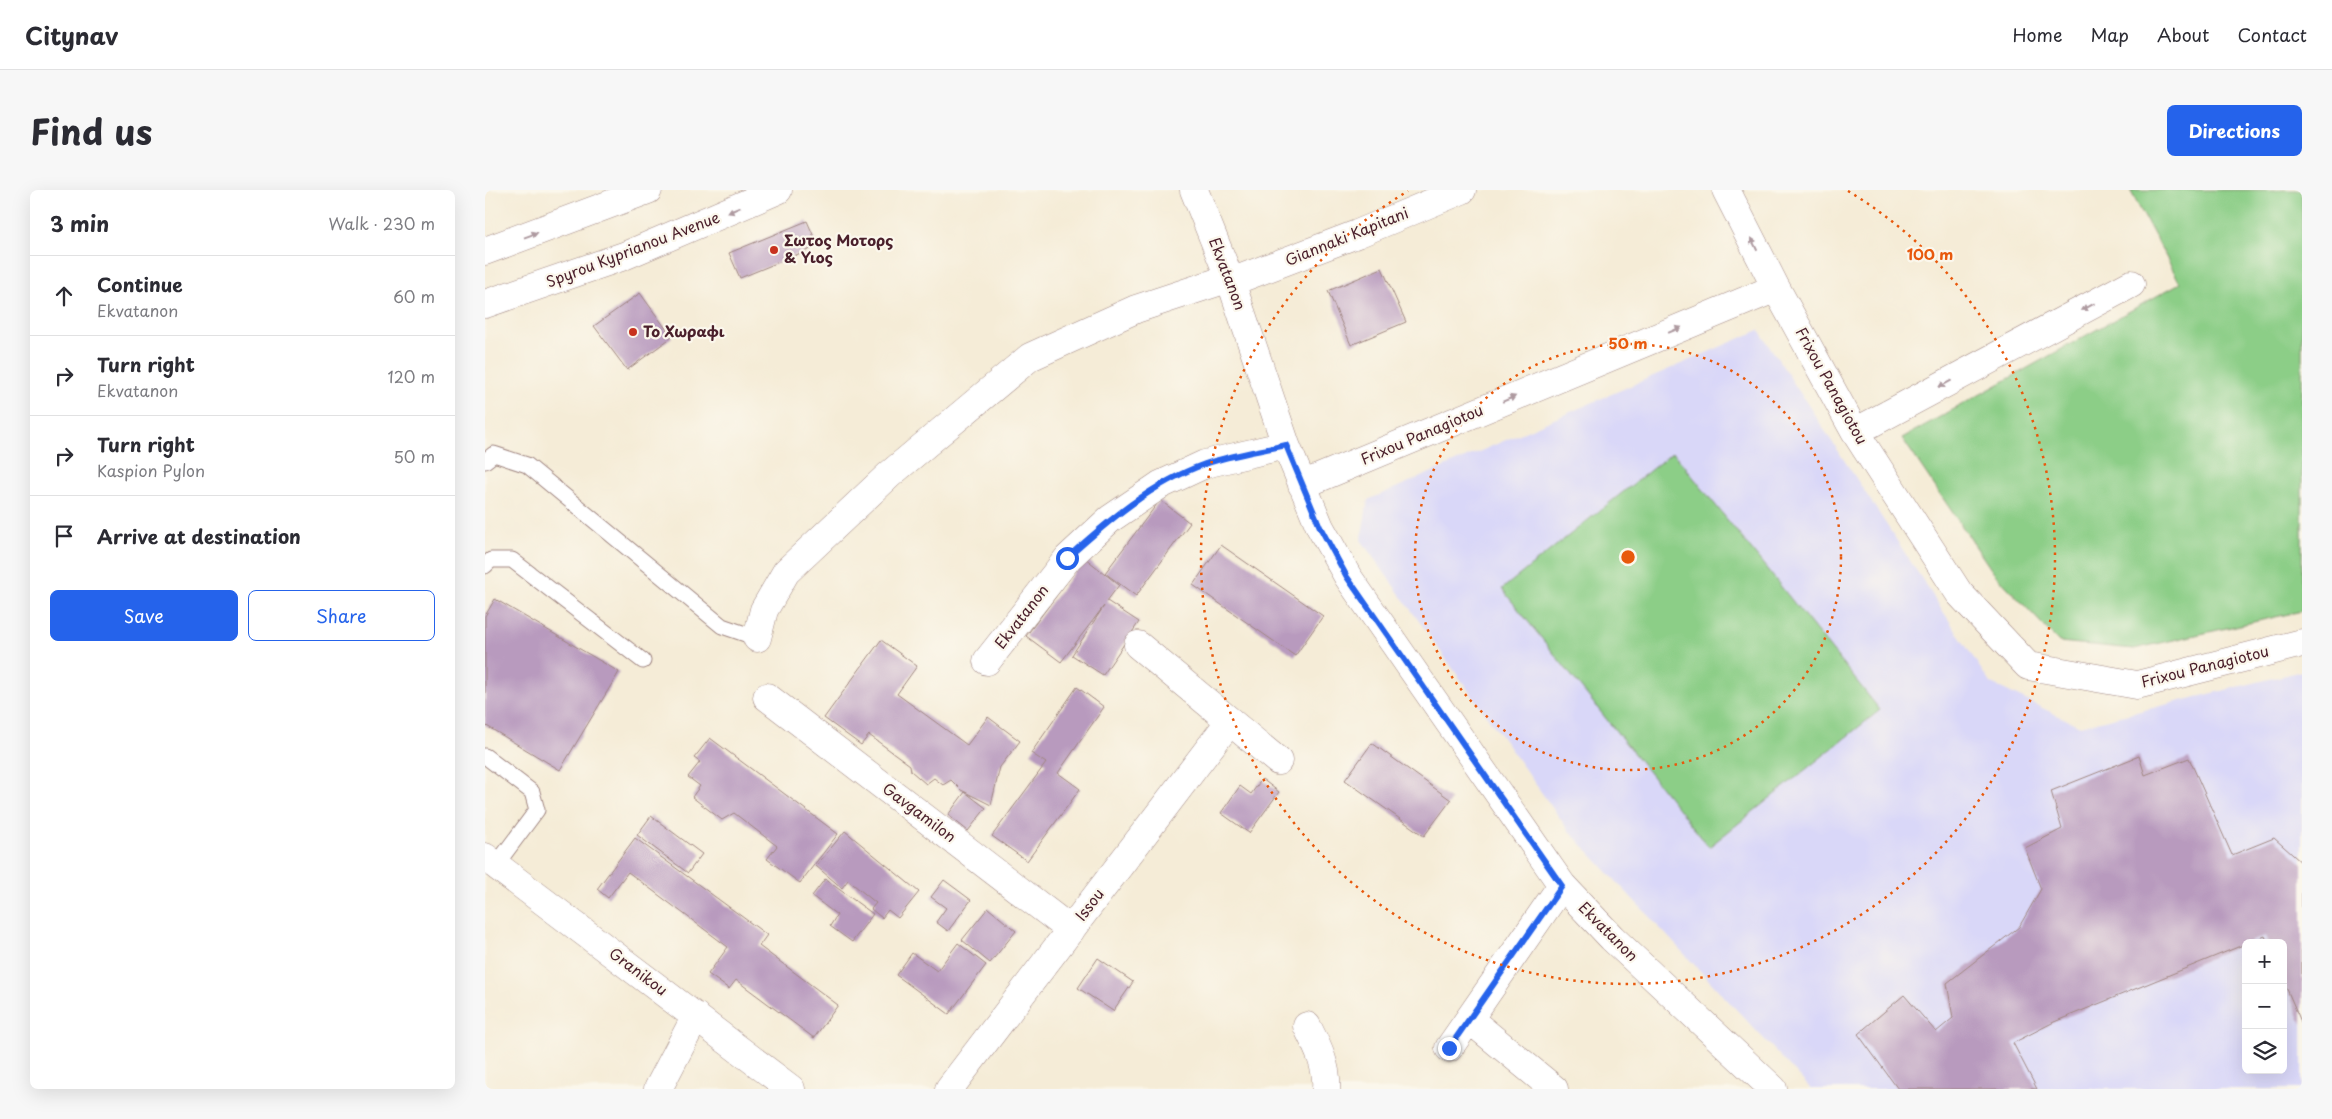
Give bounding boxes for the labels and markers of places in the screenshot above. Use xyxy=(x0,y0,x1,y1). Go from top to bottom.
place label: Σωτος Μοτορς & Υιος xyxy=(784,228,893,268)
marker: Σωτος Μοτορς & Υιος xyxy=(768,244,780,256)
place label: Το Χωραφι xyxy=(643,319,725,342)
marker: Το Χωραφι xyxy=(627,326,639,338)
centre of rings xyxy=(1619,548,1637,566)

